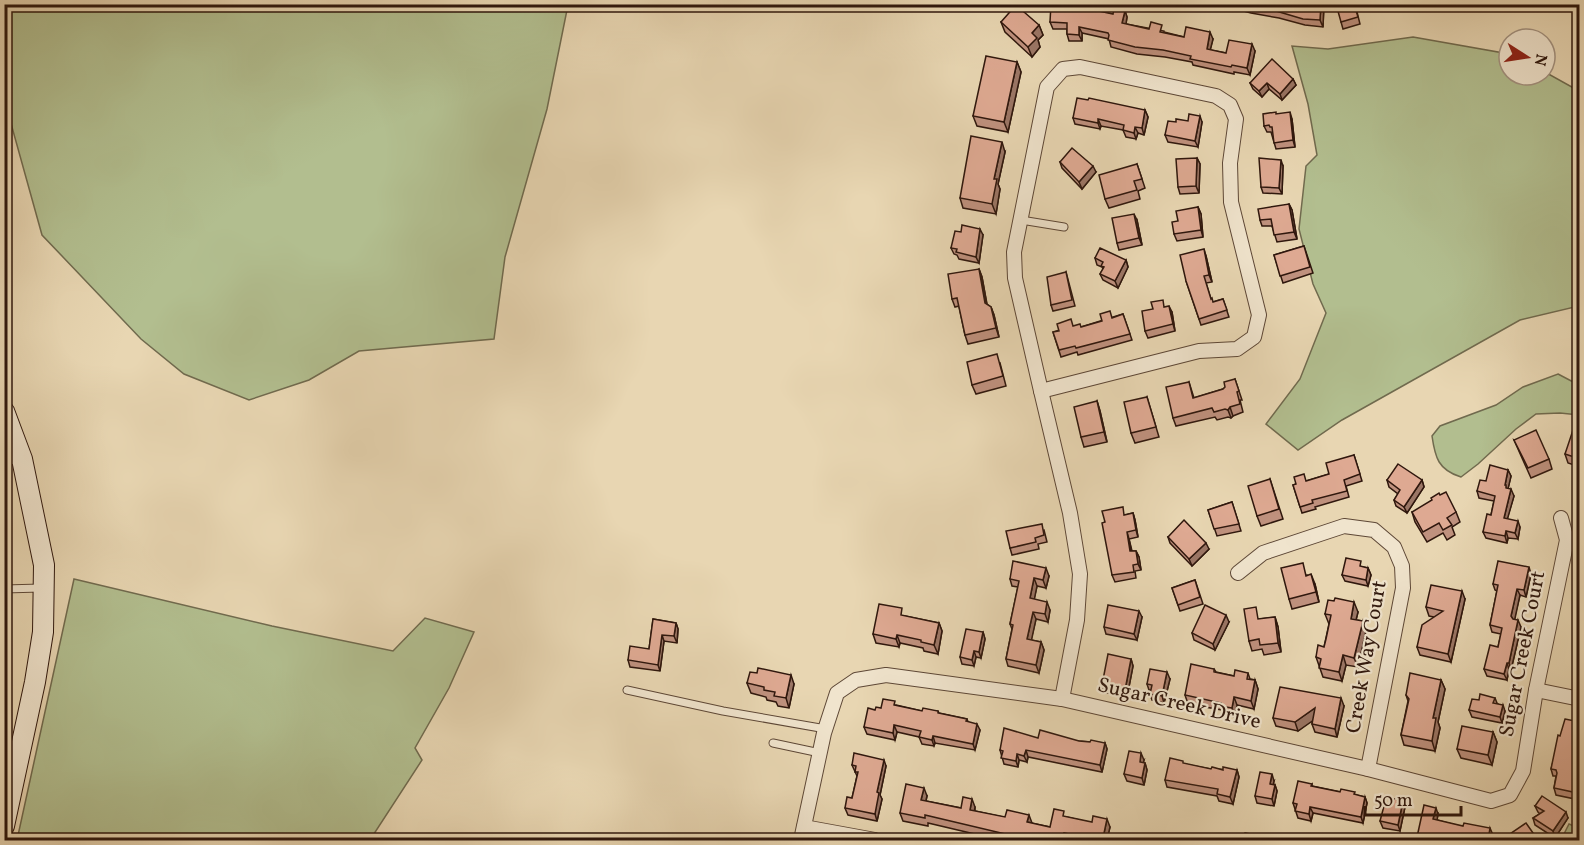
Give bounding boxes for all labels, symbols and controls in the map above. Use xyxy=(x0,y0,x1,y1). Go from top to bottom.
north arrow xyxy=(1497,27,1557,87)
text: N xyxy=(1528,52,1552,68)
street label: Sugar Creek Court xyxy=(1493,568,1553,740)
street label: Creek Way Court xyxy=(1339,578,1395,736)
street label: Sugar Creek Drive xyxy=(1094,671,1264,737)
scale bar xyxy=(1365,779,1461,817)
text: 50 m xyxy=(1374,789,1413,814)

